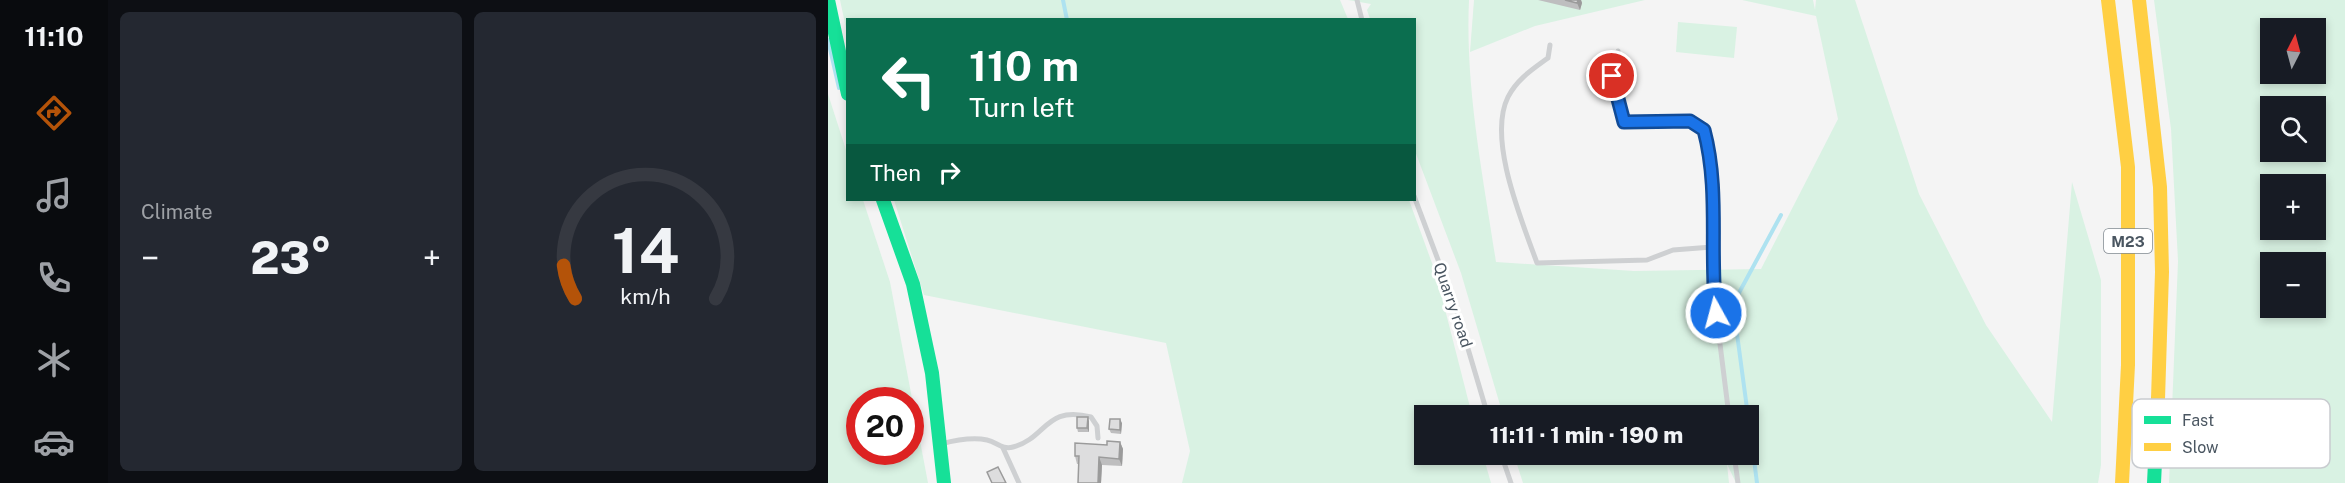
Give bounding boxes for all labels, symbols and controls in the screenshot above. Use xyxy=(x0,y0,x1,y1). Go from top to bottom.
north arrow xyxy=(2260,18,2326,84)
map controls xyxy=(2260,18,2326,318)
text: 11:10 xyxy=(24,20,84,52)
text: 110 m xyxy=(969,41,1079,90)
icon: left xyxy=(870,42,948,120)
pin xyxy=(1586,50,1637,101)
icon: arrive xyxy=(1595,59,1628,92)
text: Turn left xyxy=(969,91,1075,123)
icon: directions xyxy=(33,92,75,134)
button: search xyxy=(2260,96,2326,162)
icon: right xyxy=(933,156,966,189)
text: Then xyxy=(870,160,921,186)
icon: music xyxy=(33,174,75,216)
button: + xyxy=(2260,174,2326,240)
text: Climate xyxy=(141,200,213,224)
text: 14 xyxy=(611,214,679,287)
road number: M23 xyxy=(2104,229,2152,253)
text: 23° xyxy=(250,231,332,284)
text: − xyxy=(141,239,159,277)
text: + xyxy=(423,239,441,277)
button: − xyxy=(2260,252,2326,318)
icon: phone xyxy=(33,257,75,299)
street label: Quarry road xyxy=(1430,260,1476,350)
position arrow xyxy=(1684,281,1748,345)
text: km/h xyxy=(620,284,670,309)
icon: climate xyxy=(33,339,75,381)
speed limit sign: 20 xyxy=(846,387,924,465)
legend xyxy=(2132,399,2330,468)
text: Fast xyxy=(2182,411,2214,430)
icon: car xyxy=(33,421,75,463)
text: 11:11 · 1 min · 190 m xyxy=(1490,422,1683,448)
text: Slow xyxy=(2182,438,2219,457)

